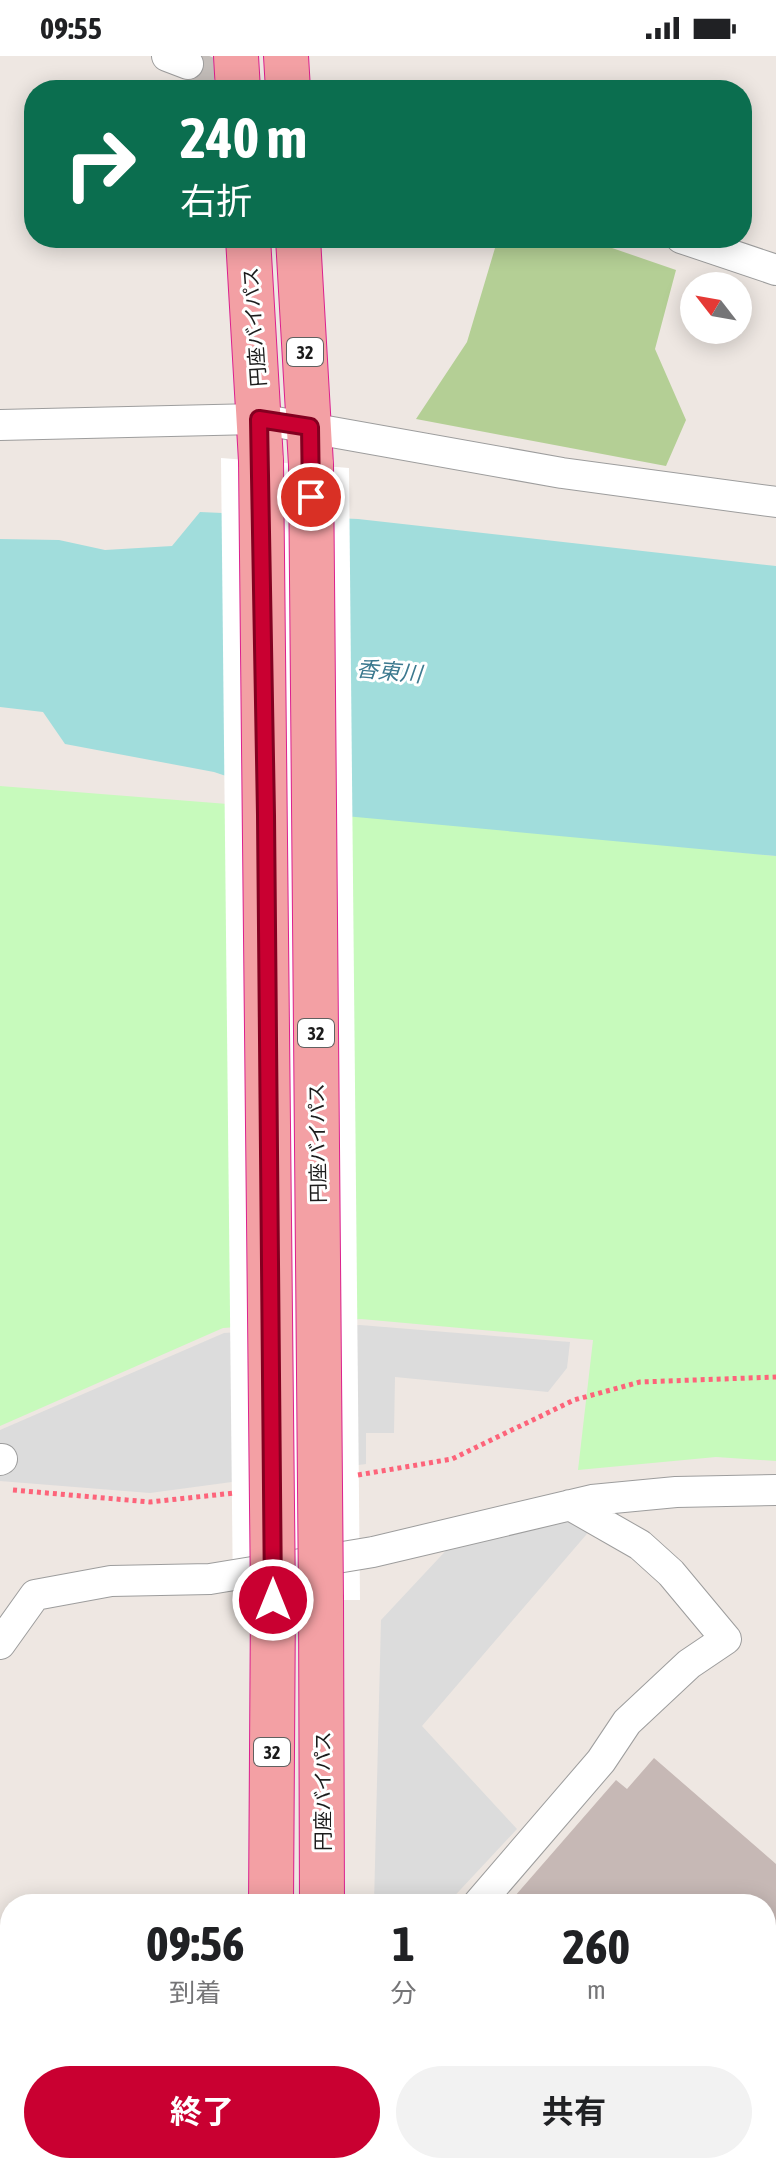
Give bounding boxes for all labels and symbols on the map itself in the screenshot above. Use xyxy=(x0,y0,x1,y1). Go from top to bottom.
street label: 円座バイパス xyxy=(238,267,270,387)
north arrow xyxy=(680,272,752,344)
road number: 32 xyxy=(287,338,323,366)
pin xyxy=(277,463,345,531)
water label: 香東川 xyxy=(355,655,425,687)
road number: 32 xyxy=(298,1019,334,1047)
street label: 円座バイパス xyxy=(304,1083,330,1203)
position arrow xyxy=(231,1558,315,1642)
street label: 円座バイパス xyxy=(311,1731,334,1851)
road number: 32 xyxy=(254,1738,290,1766)

